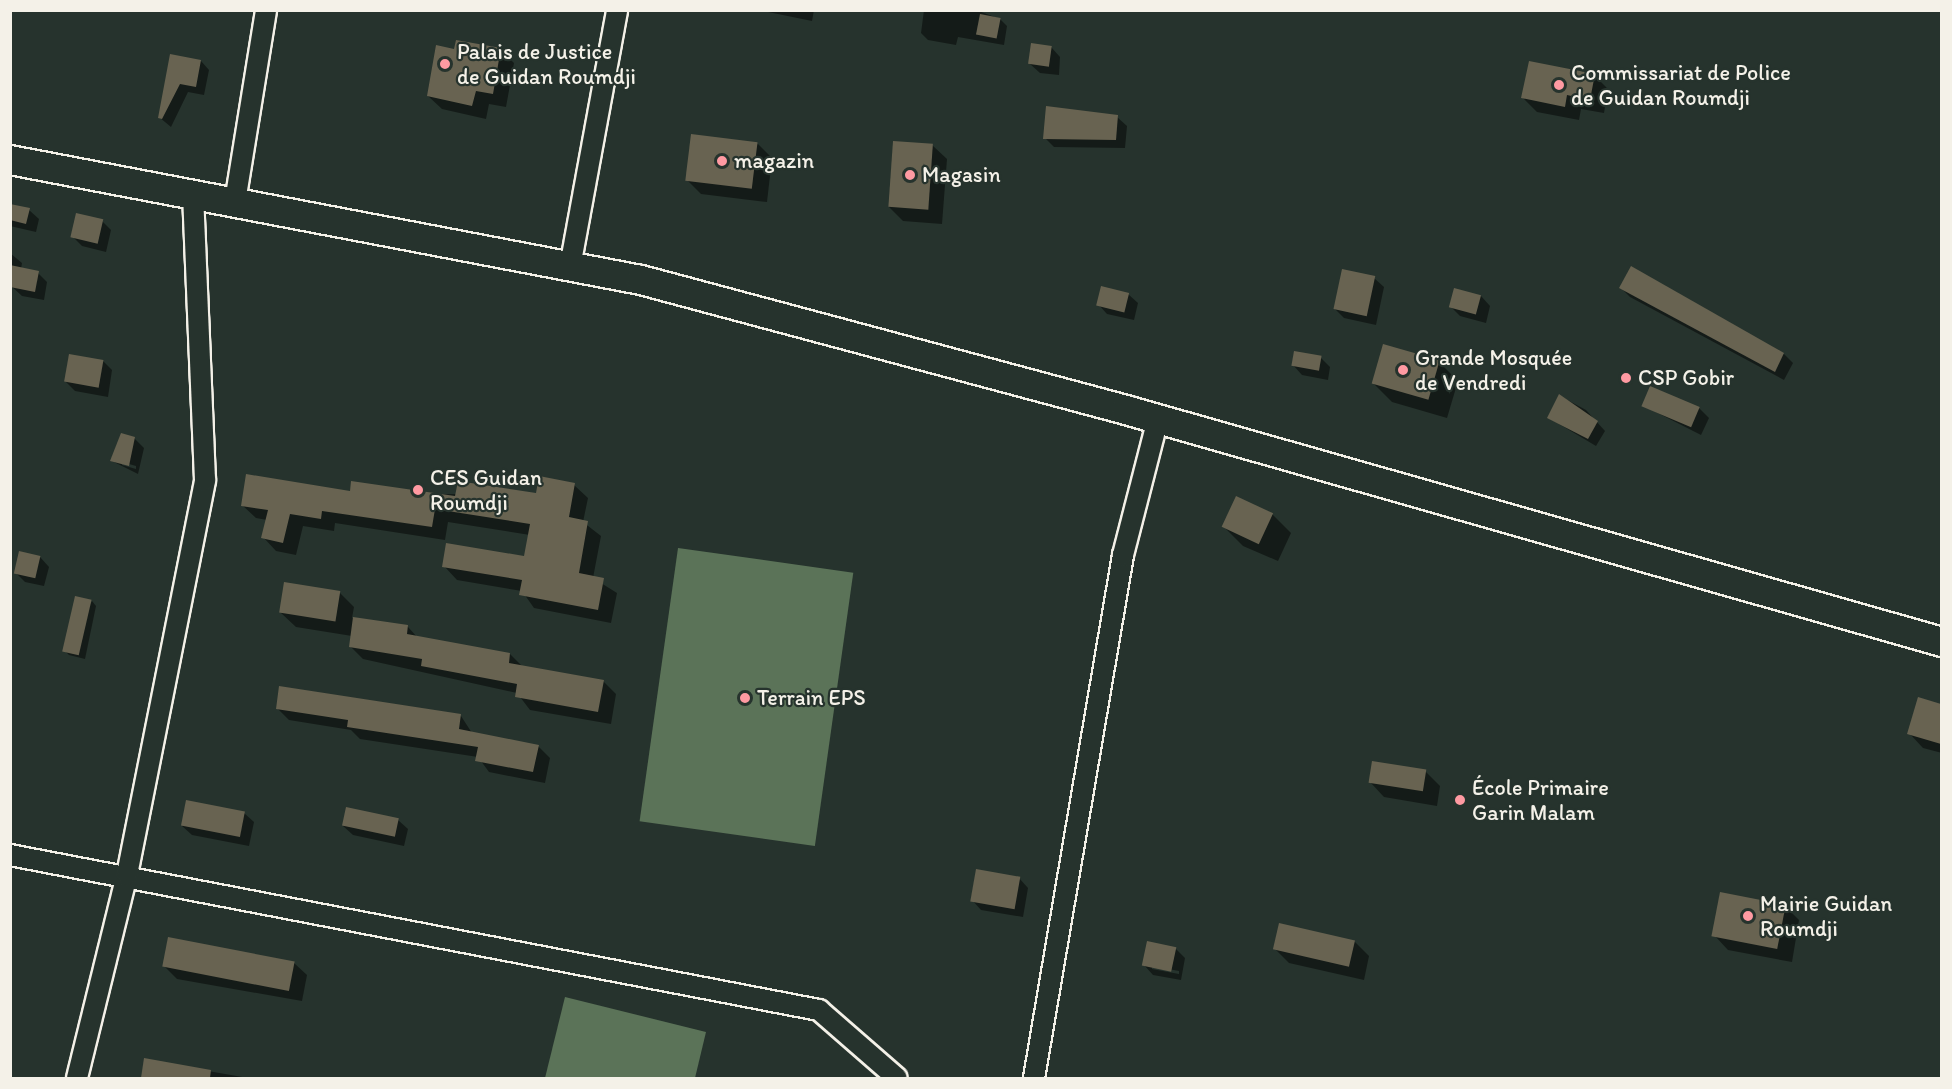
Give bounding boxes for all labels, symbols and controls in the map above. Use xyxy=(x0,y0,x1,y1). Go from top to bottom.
place label: Palais de Justice de Guidan Roumdji xyxy=(457,38,635,90)
marker: Palais de Justice de Guidan Roumdji xyxy=(438,57,452,71)
place label: Commissariat de Police de Guidan Roumdji xyxy=(1571,59,1790,110)
marker: Commissariat de Police de Guidan Roumdji xyxy=(1552,78,1566,92)
place label: magazin xyxy=(734,148,814,174)
marker: magazin xyxy=(715,154,729,168)
place label: Magasin xyxy=(922,162,1001,188)
marker: Magasin xyxy=(903,168,917,182)
place label: Grande Mosquée de Vendredi xyxy=(1415,344,1572,396)
marker: Grande Mosquée de Vendredi xyxy=(1396,363,1410,377)
place label: CSP Gobir xyxy=(1638,365,1734,391)
marker: CSP Gobir xyxy=(1619,371,1633,385)
place label: CES Guidan Roumdji xyxy=(430,464,542,516)
marker: CES Guidan Roumdji xyxy=(411,483,425,497)
place label: Terrain EPS xyxy=(757,685,866,711)
marker: Terrain EPS xyxy=(738,691,752,705)
place label: École Primaire Garin Malam xyxy=(1472,774,1608,825)
marker: École Primaire Garin Malam xyxy=(1453,793,1467,807)
place label: Mairie Guidan Roumdji xyxy=(1760,890,1892,942)
marker: Mairie Guidan Roumdji xyxy=(1741,909,1755,923)

